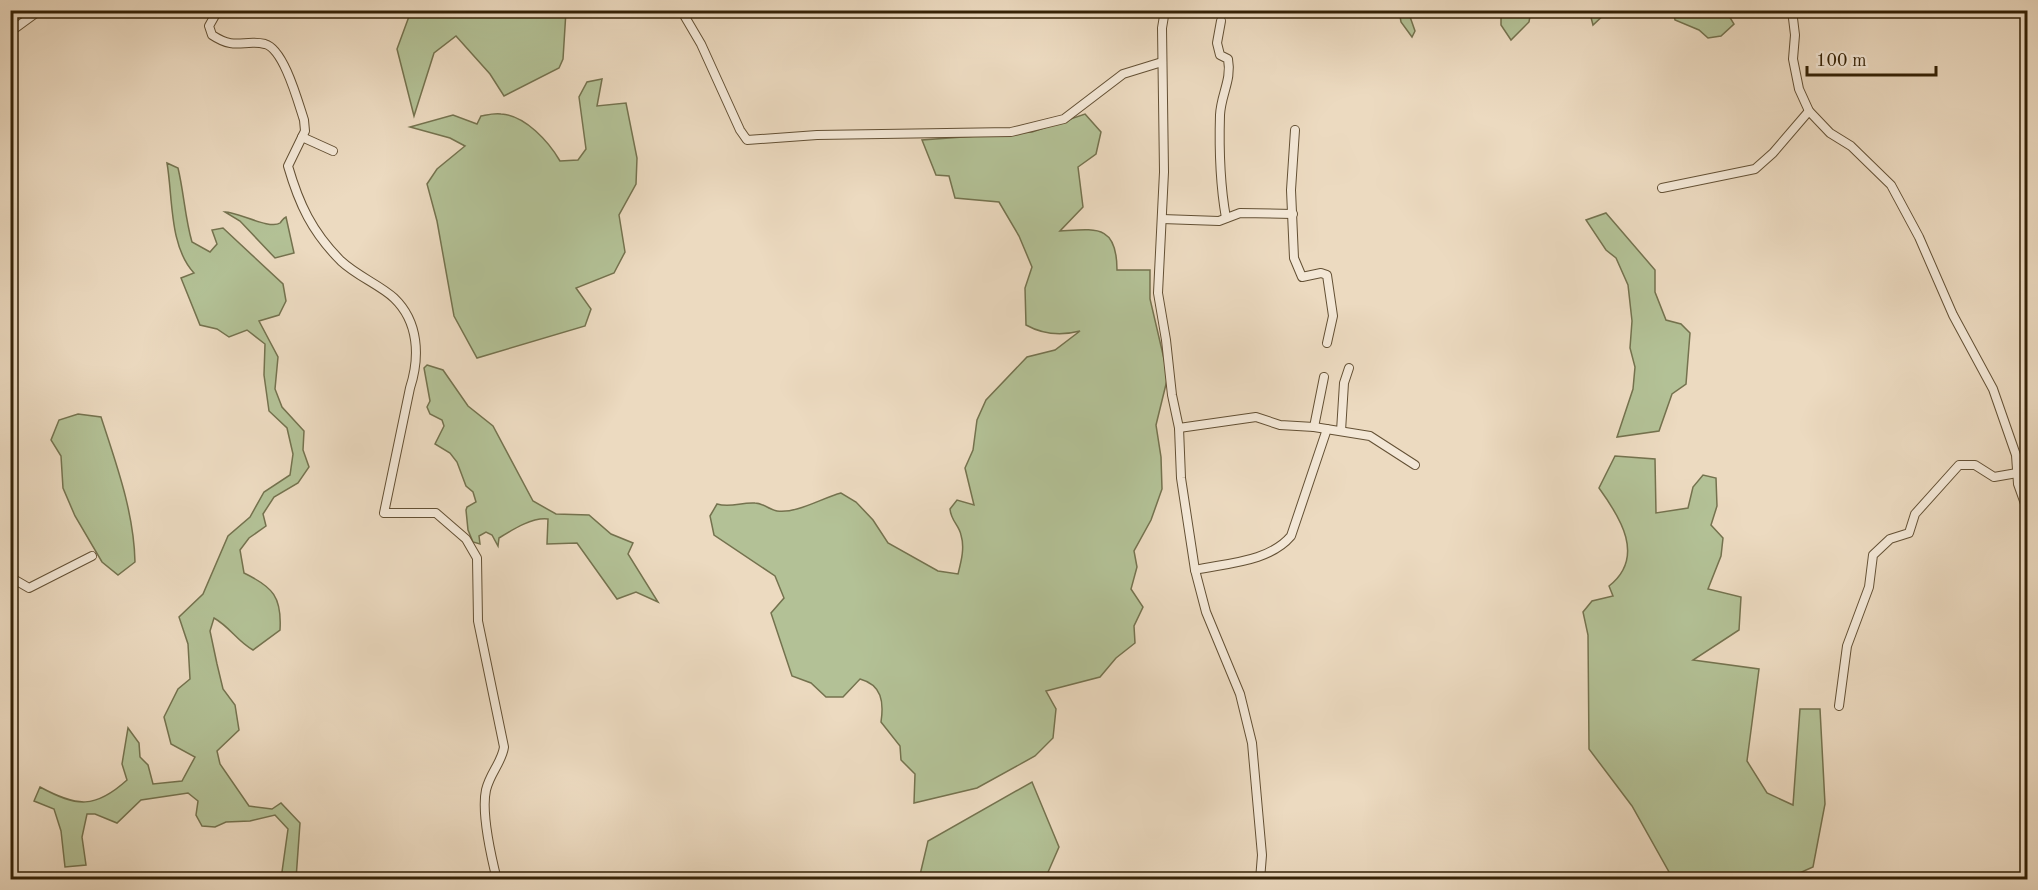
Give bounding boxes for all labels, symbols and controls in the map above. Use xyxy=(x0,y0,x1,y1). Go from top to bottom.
scale bar xyxy=(1807,39,1936,77)
text: 100 m xyxy=(1816,52,1867,70)

